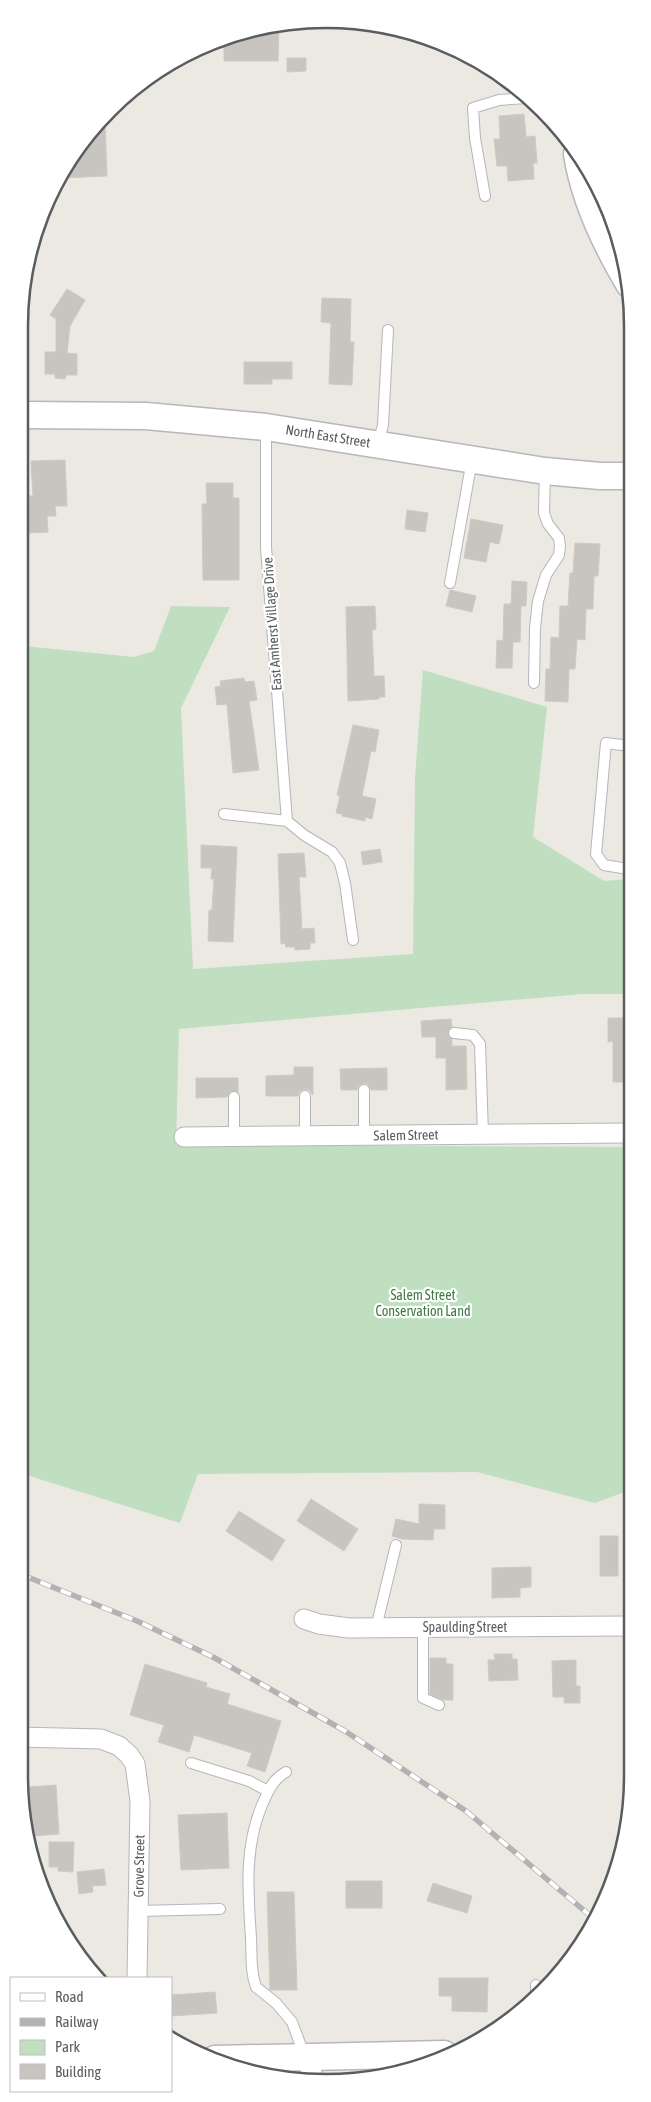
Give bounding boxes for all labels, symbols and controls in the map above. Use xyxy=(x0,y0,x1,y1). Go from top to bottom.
street label: North East Street xyxy=(284,421,372,451)
street label: East Amherst Village Drive xyxy=(259,557,285,691)
street label: Salem Street xyxy=(373,1126,439,1144)
park label: Salem Street Conservation Land xyxy=(375,1287,471,1319)
street label: Spaulding Street xyxy=(423,1619,507,1635)
street label: Grove Street xyxy=(130,1835,148,1897)
legend xyxy=(10,1977,172,2092)
text: Road xyxy=(55,1988,84,2005)
text: Railway xyxy=(55,2013,99,2030)
text: Park xyxy=(55,2038,80,2055)
text: Building xyxy=(55,2063,101,2080)

